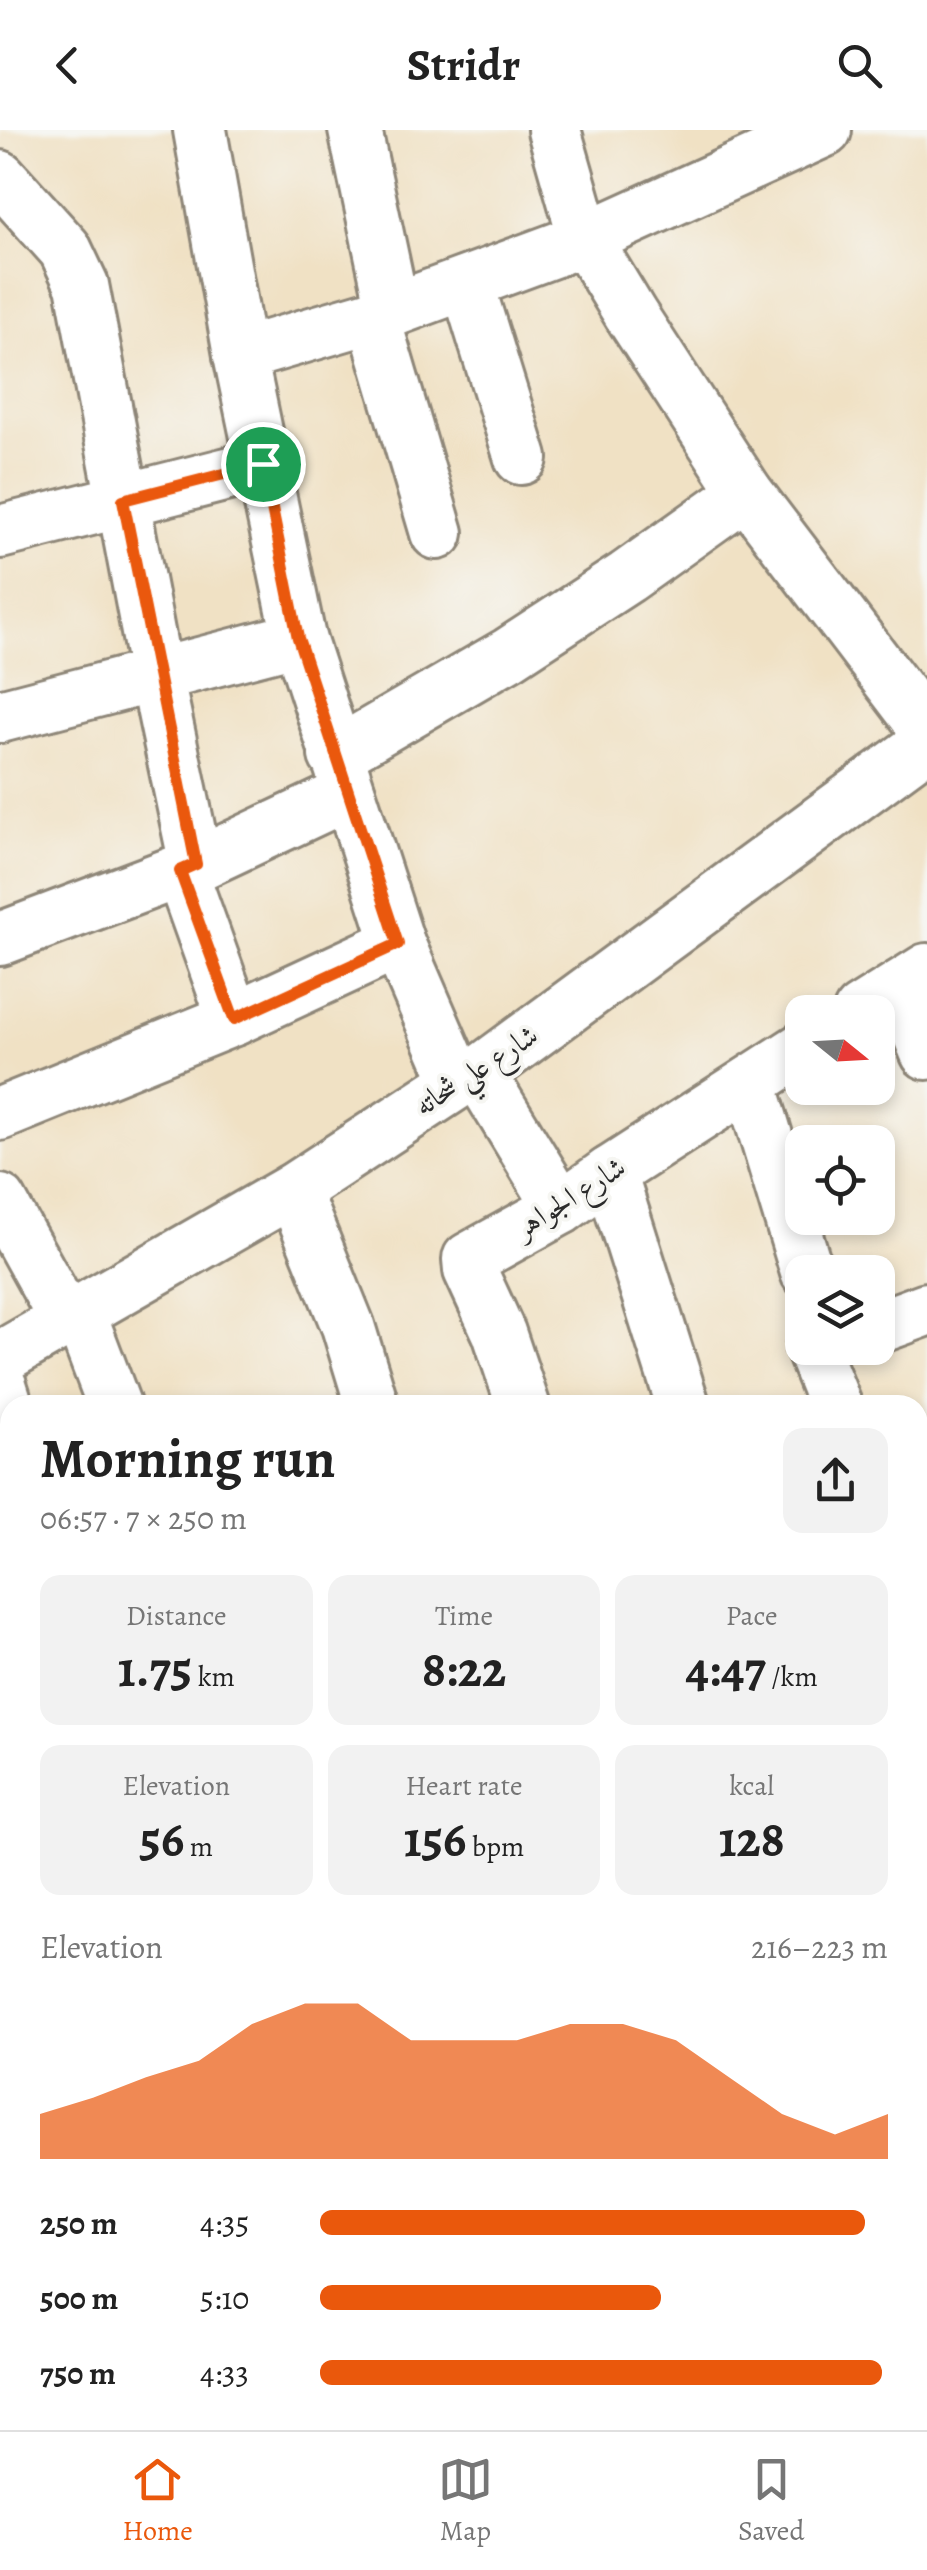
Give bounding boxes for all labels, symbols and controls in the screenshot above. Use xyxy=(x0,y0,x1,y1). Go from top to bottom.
text: Stridr xyxy=(407,34,520,96)
icon: back xyxy=(40,38,95,93)
icon: search xyxy=(832,38,887,93)
pin xyxy=(221,422,306,507)
icon: arrive xyxy=(236,437,291,492)
north arrow xyxy=(785,995,895,1105)
map controls xyxy=(785,995,895,1365)
street label: شارع علي شحاته xyxy=(406,1015,551,1133)
button: locate xyxy=(785,1125,895,1235)
street label: شارع الجواهر xyxy=(504,1147,636,1253)
button: layers xyxy=(785,1255,895,1365)
text: Morning run xyxy=(40,1421,335,1496)
button: share xyxy=(783,1428,888,1533)
text: 06:57 · 7 × 250 m xyxy=(40,1496,247,1540)
text: Distance xyxy=(126,1597,227,1635)
text: Time xyxy=(435,1597,493,1635)
text: Pace xyxy=(726,1597,778,1635)
text: 1.75 xyxy=(118,1635,192,1703)
text: 8:22 xyxy=(422,1635,506,1703)
text: 4:47 xyxy=(686,1635,766,1703)
text: km xyxy=(192,1658,235,1696)
text: /km xyxy=(766,1658,818,1696)
text: Elevation xyxy=(123,1767,230,1805)
text: Heart rate xyxy=(406,1767,522,1805)
text: kcal xyxy=(729,1767,774,1805)
text: 56 xyxy=(140,1805,184,1873)
text: 156 xyxy=(404,1805,466,1873)
text: 128 xyxy=(719,1805,785,1873)
text: m xyxy=(184,1828,213,1866)
text: bpm xyxy=(466,1828,524,1866)
text: Elevation xyxy=(40,1925,163,1969)
text: 216–223 m xyxy=(751,1925,888,1969)
text: 250 m xyxy=(40,2201,118,2245)
text: 4:35 xyxy=(200,2201,249,2245)
text: 500 m xyxy=(40,2276,118,2320)
text: 5:10 xyxy=(200,2276,249,2320)
text: 750 m xyxy=(40,2351,116,2395)
text: 4:33 xyxy=(200,2351,249,2395)
tab: Home xyxy=(123,2452,193,2550)
tab: Map xyxy=(438,2452,493,2550)
tab: Saved xyxy=(738,2452,804,2550)

